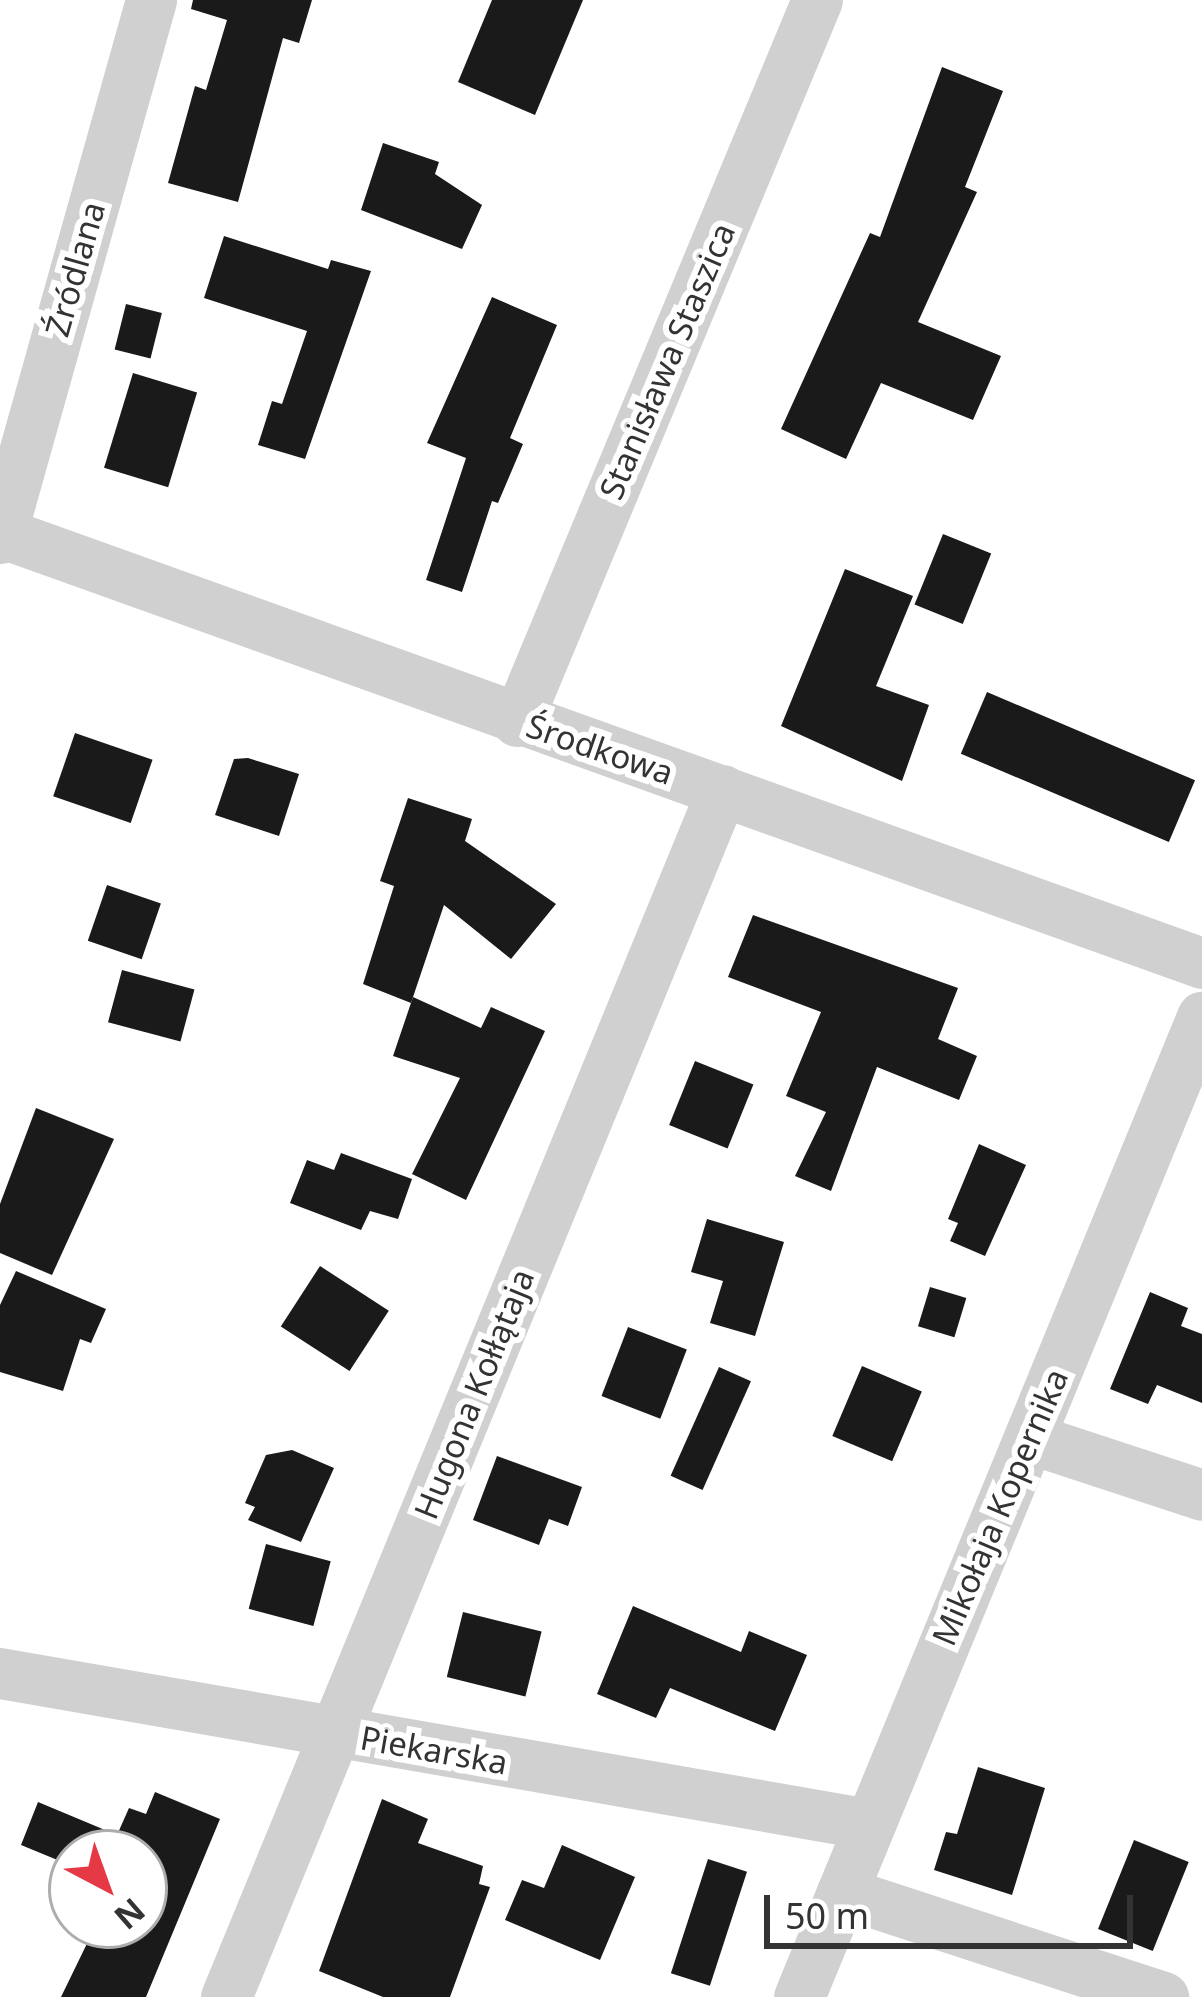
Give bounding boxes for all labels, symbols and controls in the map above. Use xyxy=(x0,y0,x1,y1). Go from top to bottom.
street label: Źródlana xyxy=(37,197,113,341)
street label: Stanisława Staszica xyxy=(591,217,743,505)
street label: Środkowa xyxy=(521,705,679,793)
street label: Hugona Kołłątaja xyxy=(406,1263,542,1525)
street label: Mikołaja Kopernika xyxy=(924,1363,1076,1651)
street label: Piekarska xyxy=(357,1718,511,1782)
north arrow xyxy=(48,1829,168,1949)
scale bar xyxy=(770,1871,1139,1945)
text: N xyxy=(105,1888,155,1940)
text: 50 m xyxy=(785,1891,869,1940)

